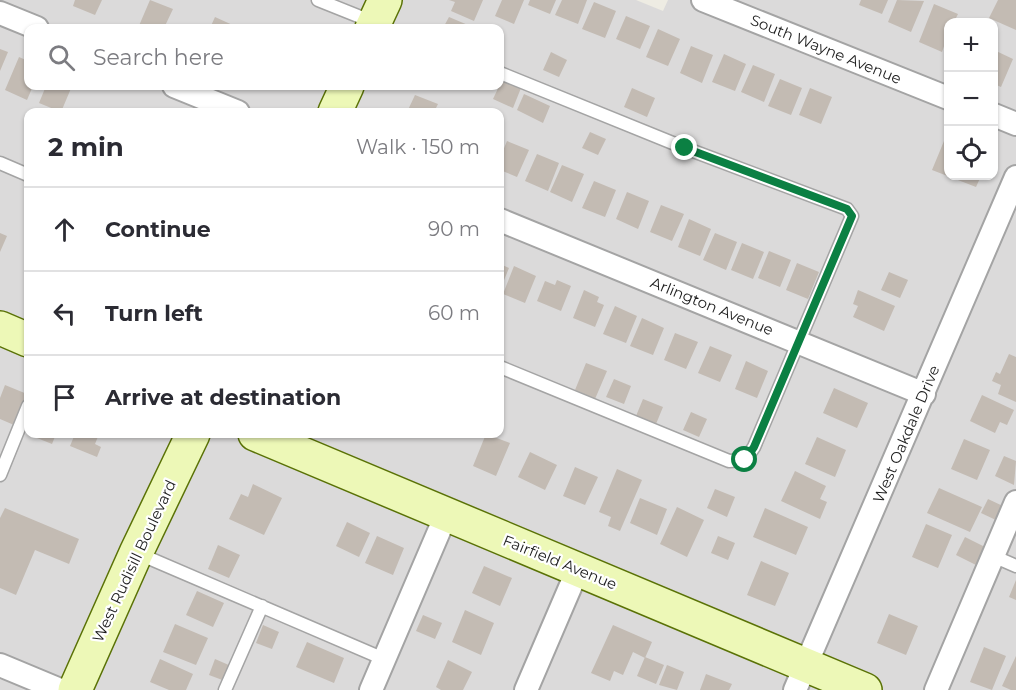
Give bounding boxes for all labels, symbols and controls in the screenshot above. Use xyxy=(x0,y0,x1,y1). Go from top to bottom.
street label: South Wayne Avenue xyxy=(748,10,904,88)
map controls xyxy=(944,18,998,180)
button: + xyxy=(944,18,998,72)
search box xyxy=(24,24,504,90)
icon: search xyxy=(45,41,78,74)
text: Search here xyxy=(93,44,224,71)
button: − xyxy=(944,72,998,126)
button: locate xyxy=(944,126,998,180)
text: 2 min xyxy=(48,131,124,163)
route end xyxy=(671,134,697,160)
text: Walk · 150 m xyxy=(356,135,480,159)
icon: ahead xyxy=(48,213,81,246)
text: Continue xyxy=(105,216,211,243)
text: 90 m xyxy=(428,217,480,241)
street label: Arlington Avenue xyxy=(648,273,776,339)
icon: left xyxy=(48,297,81,330)
text: Turn left xyxy=(105,300,203,327)
text: 60 m xyxy=(428,301,480,325)
street label: West Oakdale Drive xyxy=(868,362,944,506)
icon: arrive xyxy=(48,381,81,414)
text: Arrive at destination xyxy=(105,384,341,411)
route start xyxy=(731,446,757,472)
street label: West Rudisill Boulevard xyxy=(88,477,180,645)
street label: Fairfield Avenue xyxy=(500,530,620,594)

